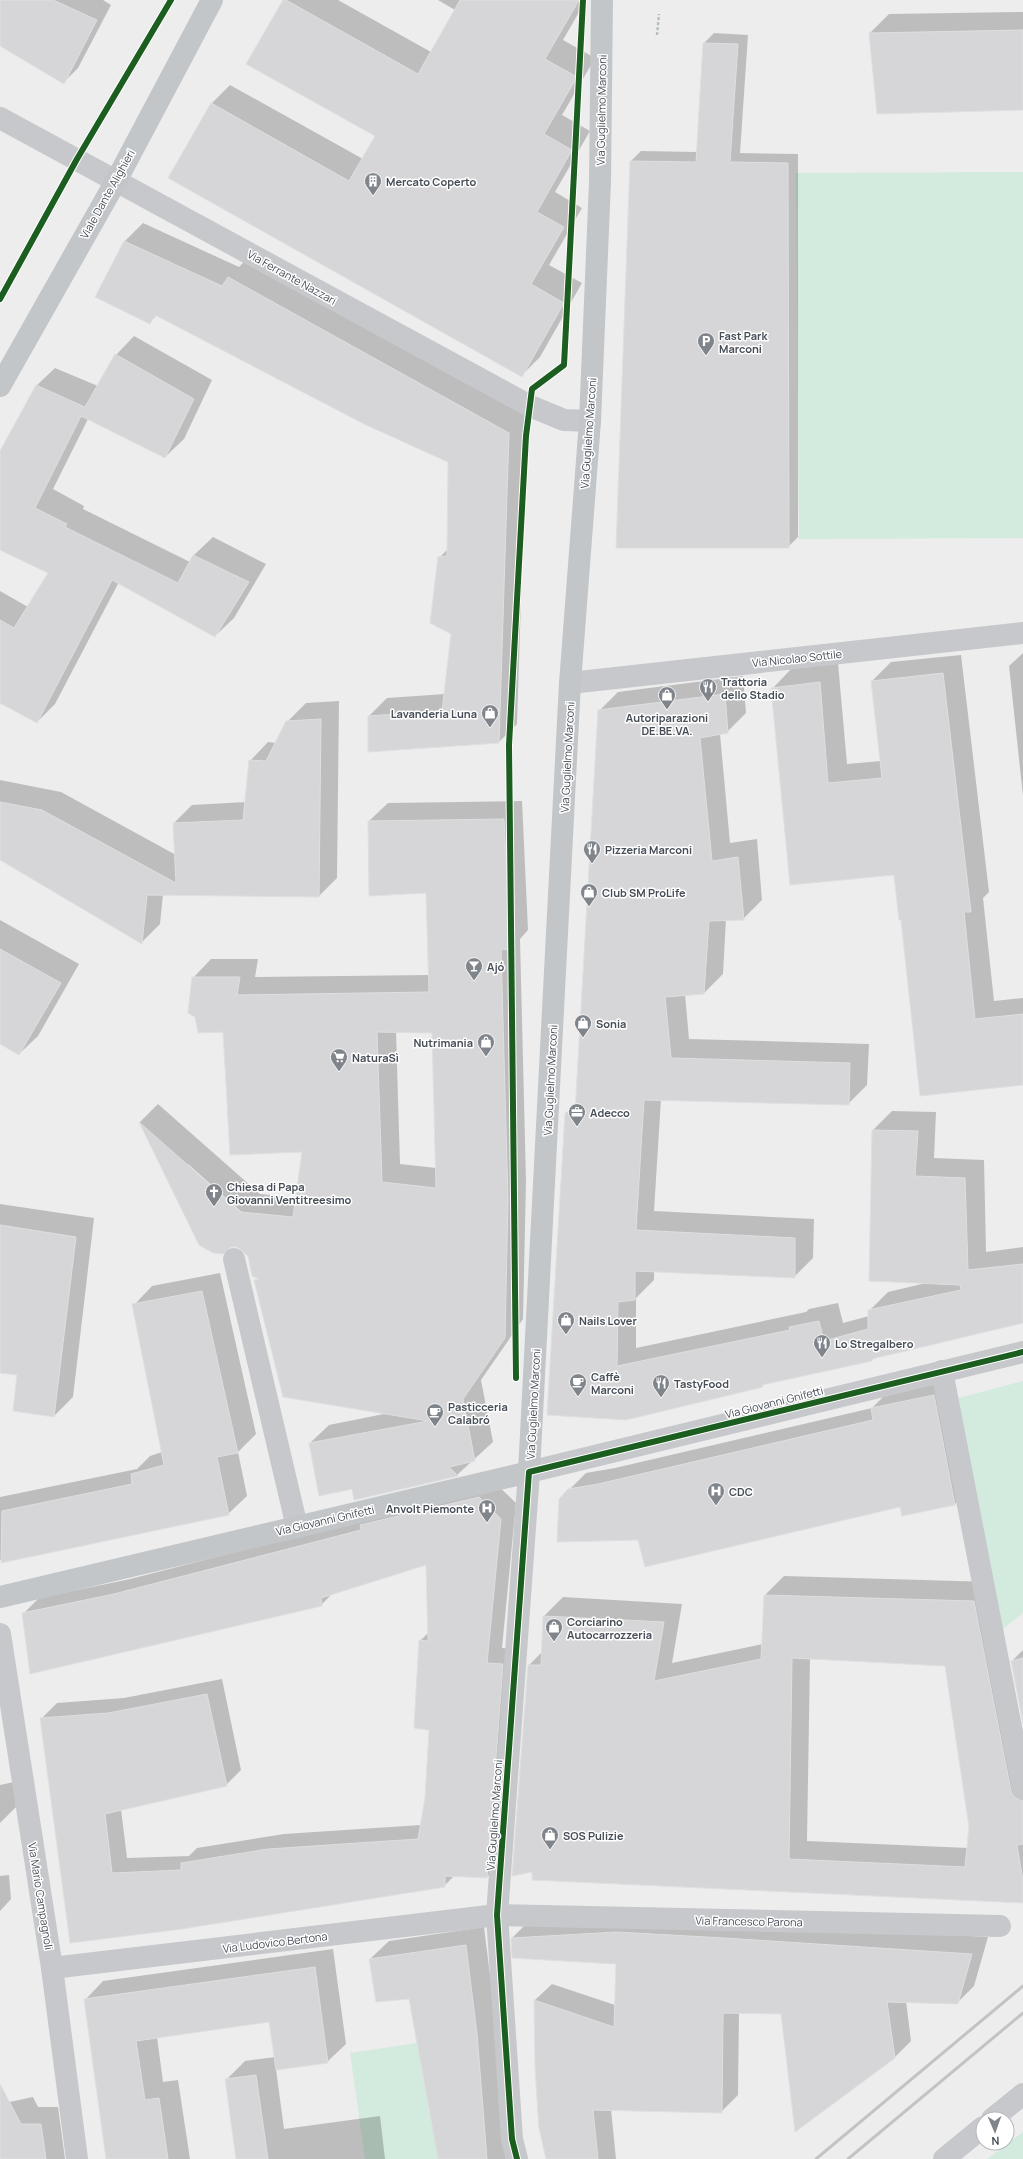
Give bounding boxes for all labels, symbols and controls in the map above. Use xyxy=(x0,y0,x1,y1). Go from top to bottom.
street label: Via Guglielmo Marconi xyxy=(593,54,609,166)
street label: Viale Dante Alighieri xyxy=(76,147,138,241)
building icon: Mercato Coperto xyxy=(363,171,383,196)
place label: Mercato Coperto xyxy=(386,174,477,189)
street label: Via Ferrante Nazzari xyxy=(245,246,339,308)
place label: Fast Park Marconi xyxy=(719,328,768,356)
parking icon: Fast Park Marconi xyxy=(696,331,716,356)
street label: Via Guglielmo Marconi xyxy=(577,377,599,489)
street label: Via Nicolao Sottile xyxy=(751,646,843,670)
place label: Trattoria dello Stadio xyxy=(721,674,785,702)
restaurant icon: Trattoria dello Stadio xyxy=(698,677,718,702)
shop icon: Autoriparazioni DE.BE.VA. xyxy=(657,685,677,710)
street label: Via Guglielmo Marconi xyxy=(557,701,577,813)
shop icon: Lavanderia Luna xyxy=(480,703,500,728)
place label: Lavanderia Luna xyxy=(391,706,477,721)
place label: Autoriparazioni DE.BE.VA. xyxy=(626,710,708,738)
restaurant icon: Pizzeria Marconi xyxy=(582,839,602,864)
place label: Pizzeria Marconi xyxy=(605,842,692,857)
shop icon: Club SM ProLife xyxy=(579,882,599,907)
place label: Club SM ProLife xyxy=(602,885,686,900)
bar icon: Ajó xyxy=(464,956,484,981)
place label: Ajó xyxy=(487,959,505,974)
shop icon: Sonia xyxy=(573,1013,593,1038)
place label: Sonia xyxy=(596,1016,626,1031)
street label: Via Guglielmo Marconi xyxy=(540,1024,560,1136)
shop icon: Nutrimania xyxy=(476,1032,496,1057)
place label: Nutrimania xyxy=(413,1035,473,1050)
supermarket icon: NaturaSì xyxy=(329,1047,349,1072)
place label: NaturaSì xyxy=(352,1050,399,1065)
office icon: Adecco xyxy=(567,1102,587,1127)
place label: Adecco xyxy=(590,1105,630,1120)
place label: Chiesa di Papa Giovanni Ventitreesimo xyxy=(227,1179,352,1207)
church icon: Chiesa di Papa Giovanni Ventitreesimo xyxy=(204,1182,224,1207)
shop icon: Nails Lover xyxy=(556,1310,576,1335)
place label: Nails Lover xyxy=(579,1313,637,1328)
restaurant icon: Lo Stregalbero xyxy=(812,1333,832,1358)
place label: Lo Stregalbero xyxy=(835,1336,914,1351)
street label: Via Guglielmo Marconi xyxy=(523,1348,543,1460)
place label: Caffè Marconi xyxy=(591,1369,634,1397)
cafe icon: Caffè Marconi xyxy=(568,1372,588,1397)
restaurant icon: TastyFood xyxy=(651,1373,671,1398)
place label: TastyFood xyxy=(674,1376,729,1391)
street label: Via Giovanni Gnifetti xyxy=(723,1383,825,1421)
place label: Pasticceria Calabró xyxy=(448,1399,508,1427)
cafe icon: Pasticceria Calabró xyxy=(425,1402,445,1427)
hospital icon: CDC xyxy=(706,1481,726,1506)
place label: CDC xyxy=(729,1484,753,1499)
hospital icon: Anvolt Piemonte xyxy=(477,1498,497,1523)
street label: Via Giovanni Gnifetti xyxy=(274,1501,376,1539)
place label: Anvolt Piemonte xyxy=(386,1501,474,1516)
place label: Corciarino Autocarrozzeria xyxy=(567,1614,652,1642)
shop icon: Corciarino Autocarrozzeria xyxy=(544,1617,564,1642)
street label: Via Guglielmo Marconi xyxy=(483,1759,505,1871)
shop icon: SOS Pulizie xyxy=(540,1825,560,1850)
place label: SOS Pulizie xyxy=(563,1828,624,1843)
street label: Via Mario Campagnoli xyxy=(25,1841,57,1951)
street label: Via Francesco Parona xyxy=(695,1913,803,1929)
street label: Via Ludovico Bertona xyxy=(222,1928,328,1956)
north arrow xyxy=(975,2111,1015,2151)
text: N xyxy=(991,2134,1000,2149)

